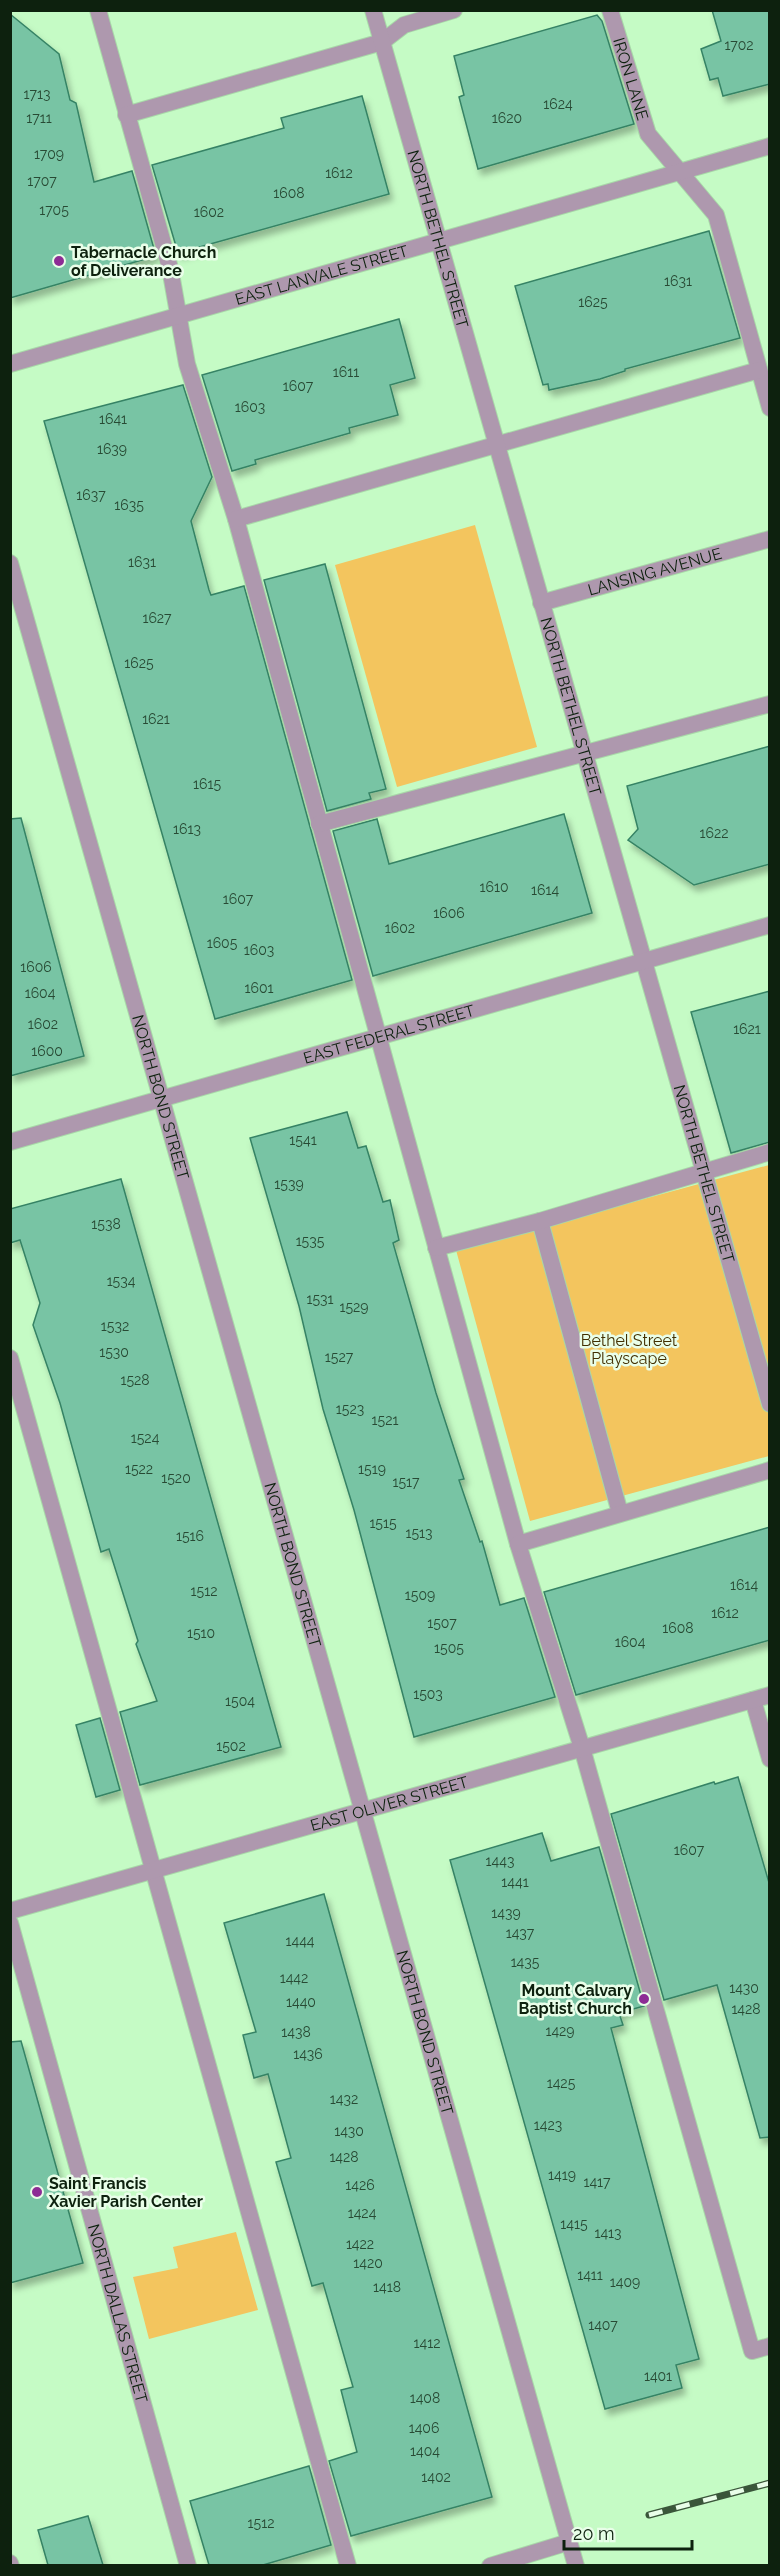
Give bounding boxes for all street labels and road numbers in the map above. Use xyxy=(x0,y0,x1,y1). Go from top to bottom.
street label: IRON LANE xyxy=(610,35,653,123)
street label: NORTH BETHEL STREET xyxy=(404,148,473,330)
street label: EAST LANVALE STREET xyxy=(233,241,410,308)
street label: LANSING AVENUE xyxy=(585,543,724,599)
street label: NORTH BETHEL STREET xyxy=(537,615,606,798)
street label: EAST FEDERAL STREET xyxy=(301,1000,477,1067)
street label: NORTH BOND STREET xyxy=(129,1013,193,1182)
street label: NORTH BETHEL STREET xyxy=(670,1083,739,1265)
street label: NORTH BOND STREET xyxy=(261,1480,325,1649)
street label: EAST OLIVER STREET xyxy=(308,1772,470,1835)
street label: NORTH BOND STREET xyxy=(393,1948,458,2117)
street label: NORTH DALLAS STREET xyxy=(84,2222,152,2405)

